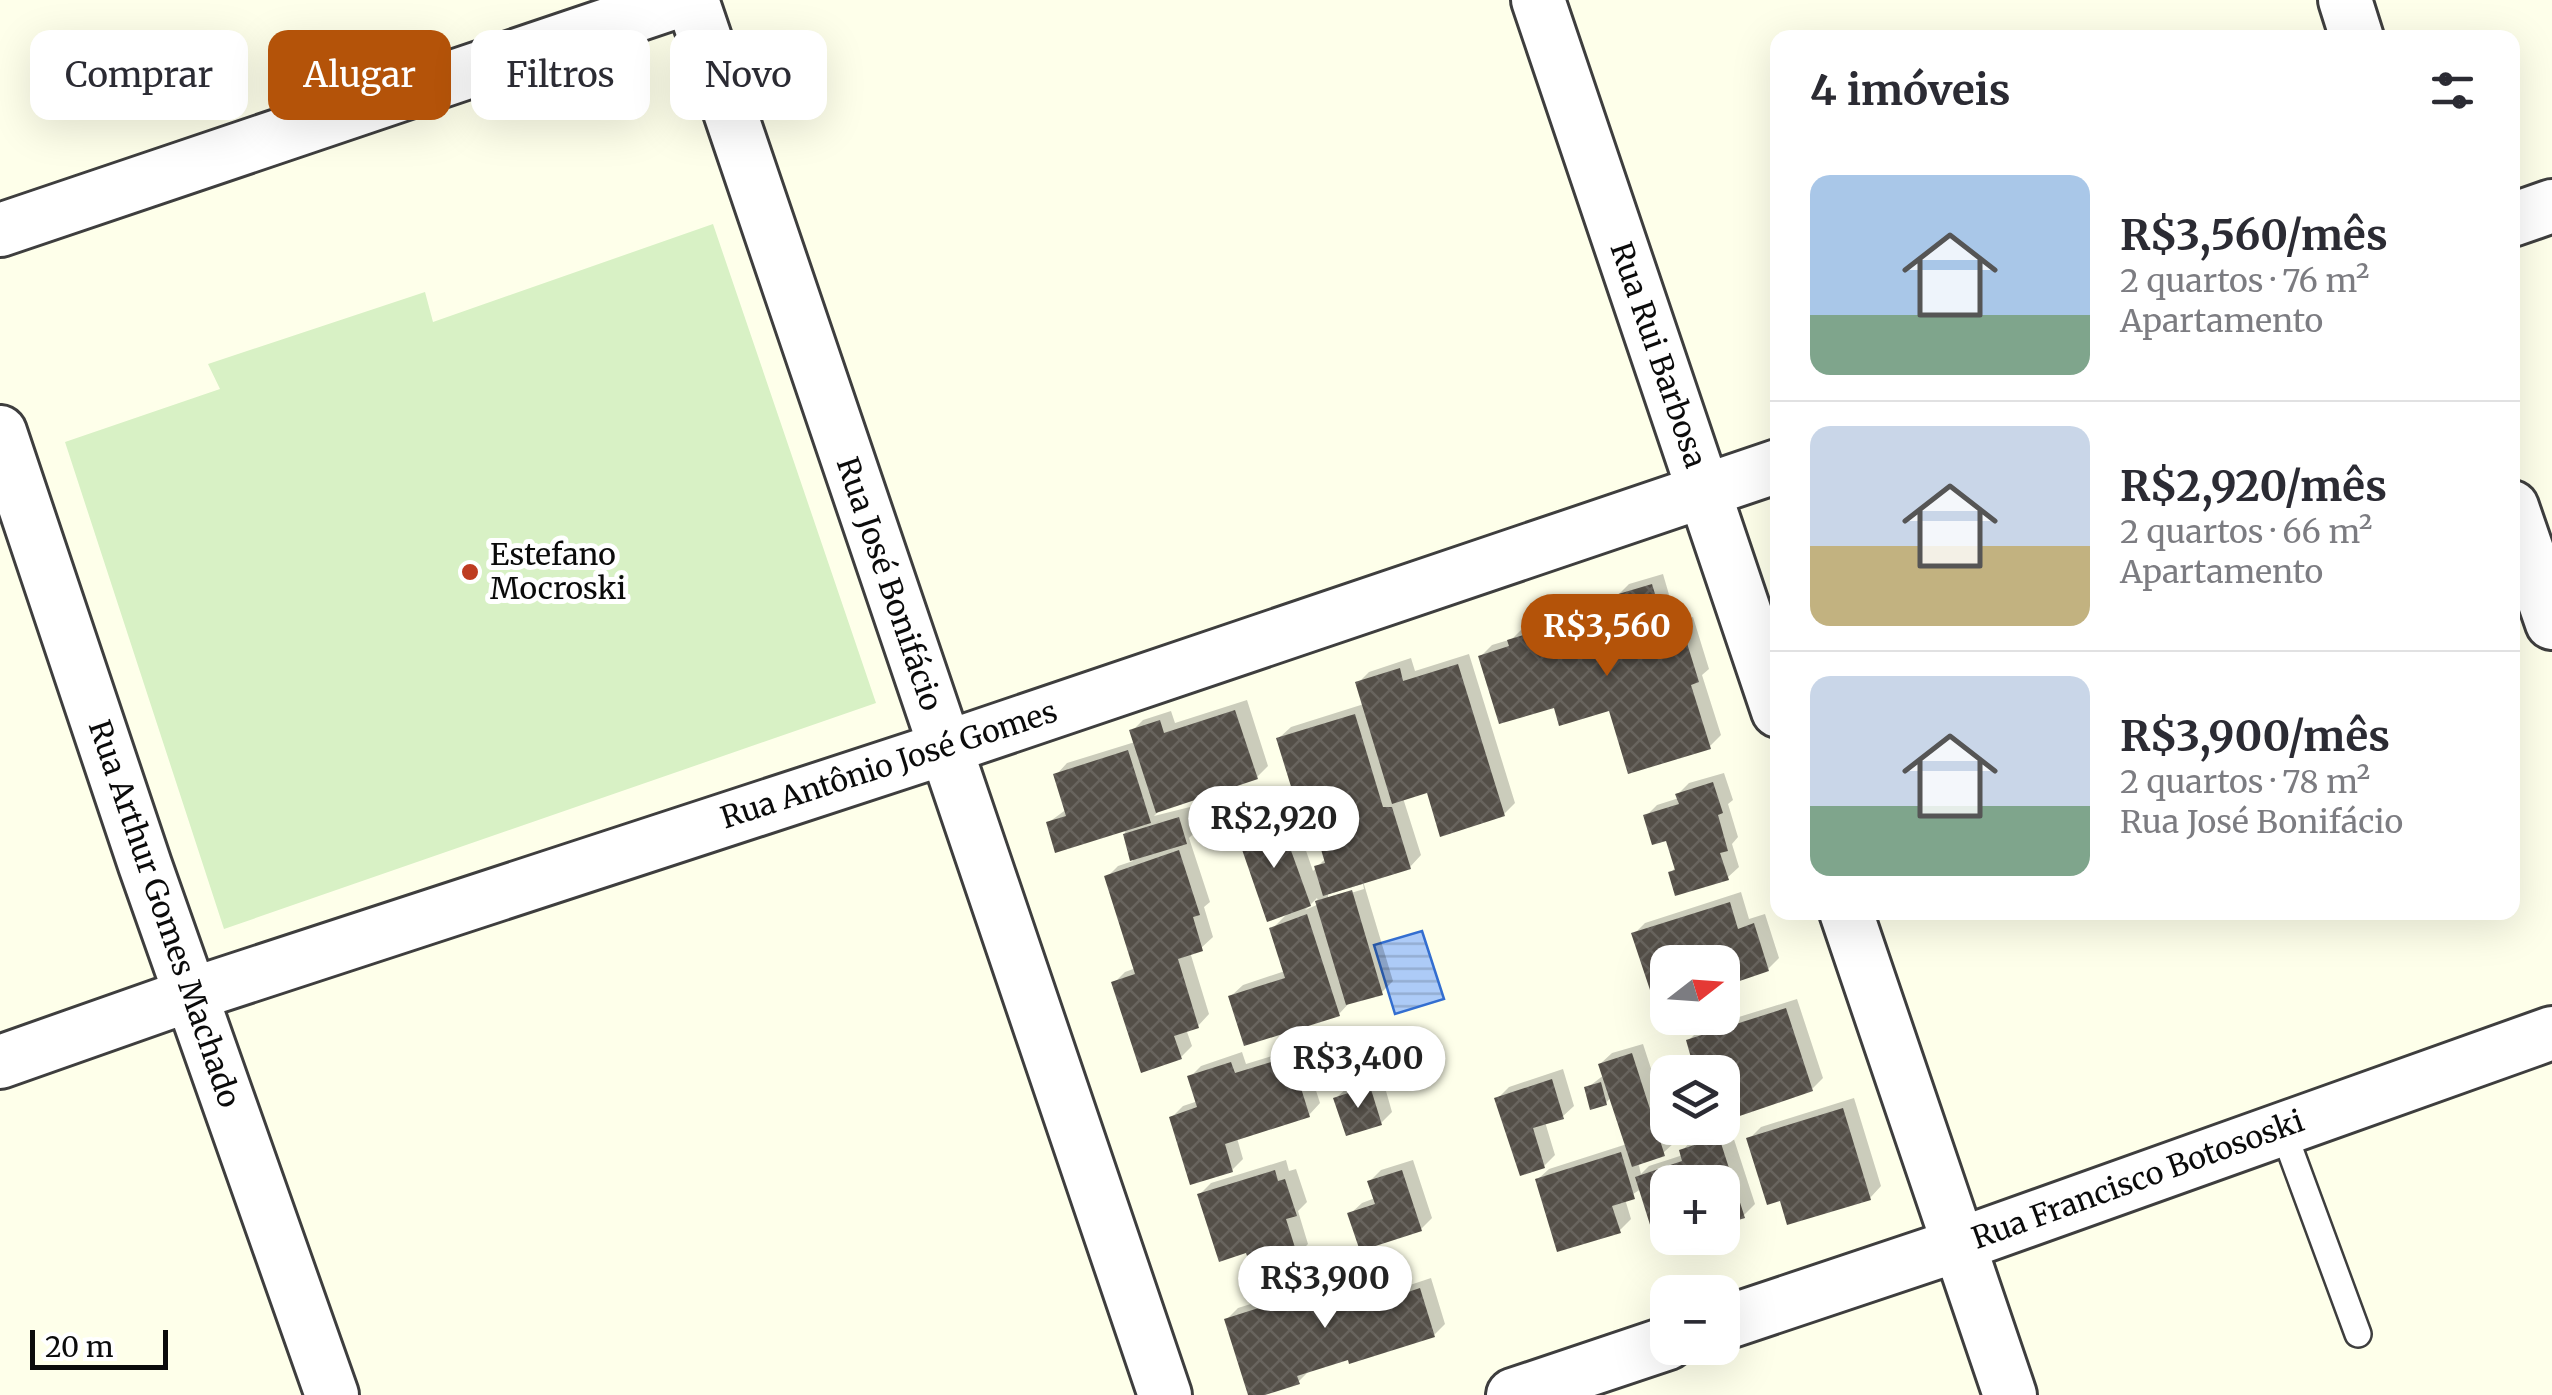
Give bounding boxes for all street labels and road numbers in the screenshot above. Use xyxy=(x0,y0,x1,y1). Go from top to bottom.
street label: Rua Rui Barbosa xyxy=(1603,237,1715,472)
street label: Rua José Bonifácio xyxy=(829,452,951,715)
street label: Rua Antônio José Gomes xyxy=(716,692,1062,836)
street label: Rua Arthur Gomes Machado xyxy=(81,715,249,1112)
street label: Rua Francisco Botososki xyxy=(1966,1101,2309,1257)

